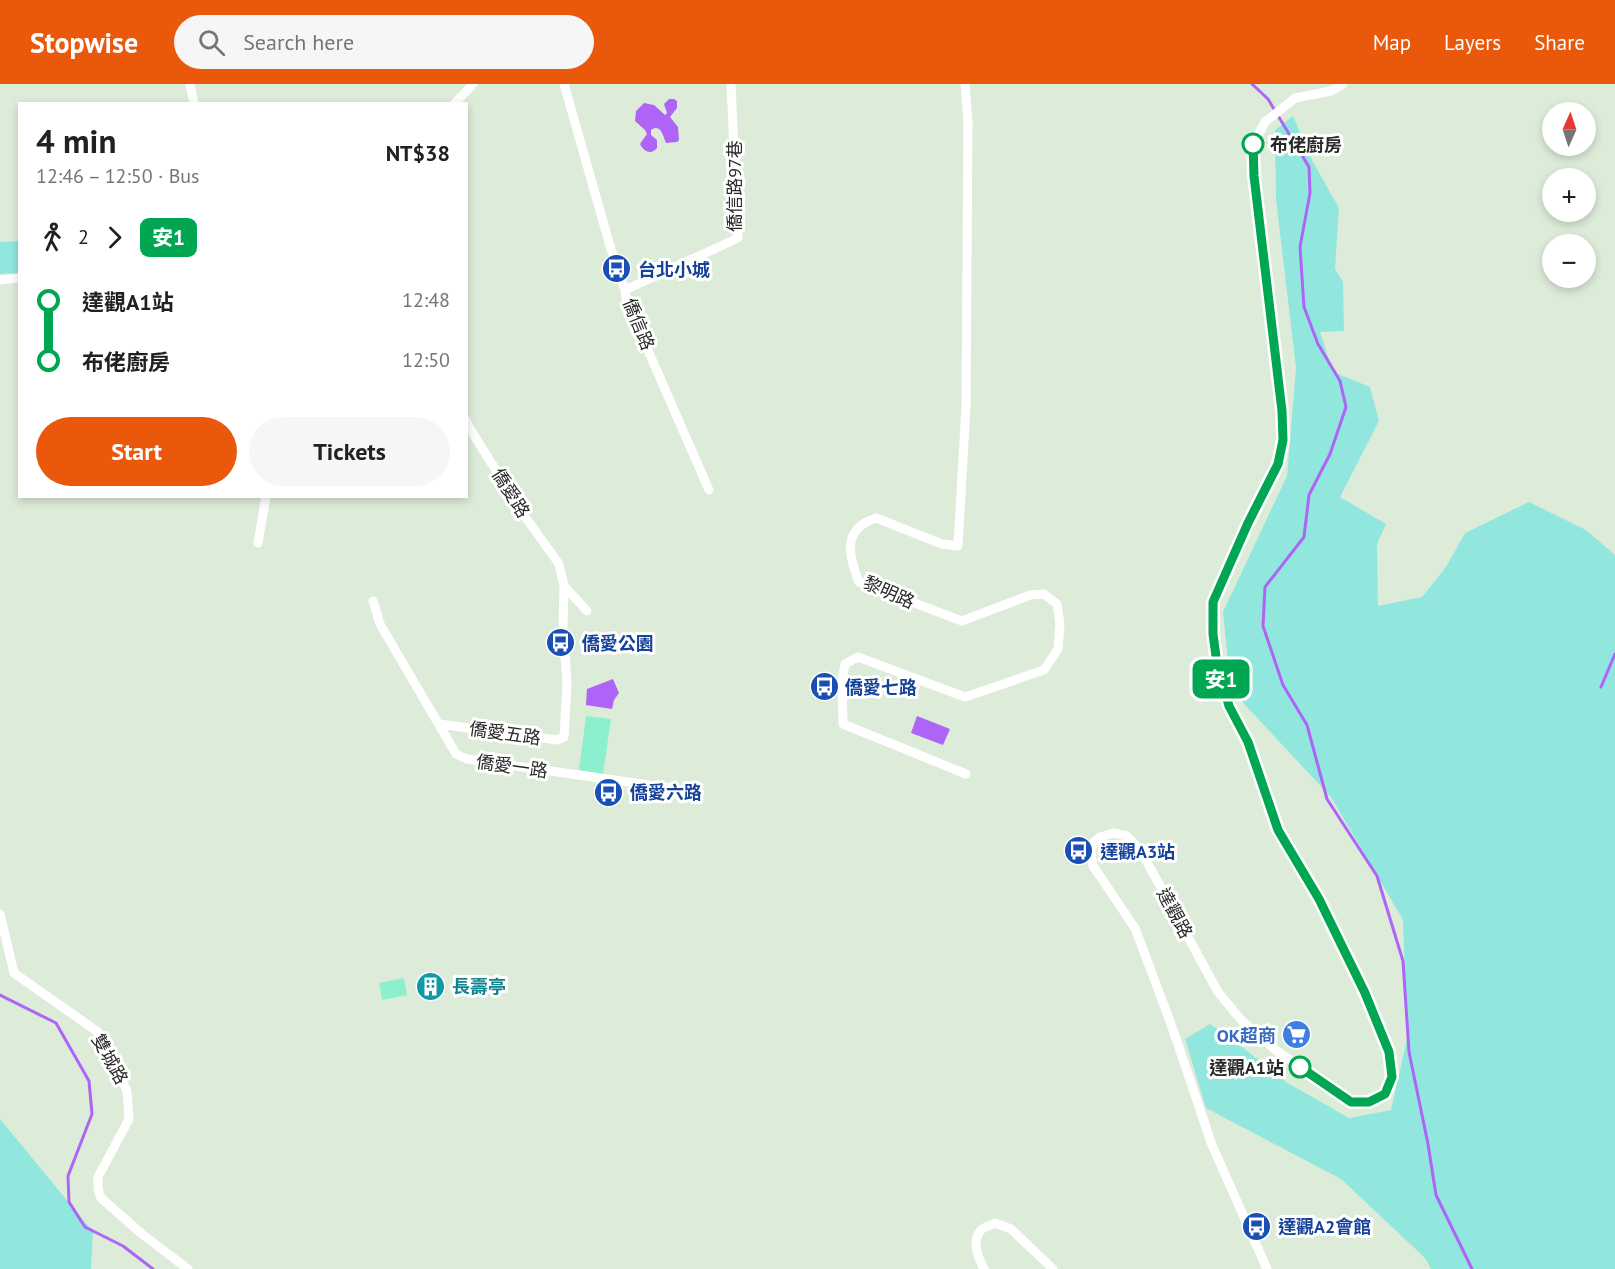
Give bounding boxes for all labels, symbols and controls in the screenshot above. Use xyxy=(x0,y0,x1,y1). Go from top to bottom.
search box xyxy=(174,15,594,69)
text: Stopwise xyxy=(30,24,138,61)
icon: search xyxy=(195,26,228,59)
text: Search here xyxy=(243,28,354,56)
text: Map xyxy=(1373,29,1411,56)
text: Layers xyxy=(1444,29,1501,56)
text: Share xyxy=(1534,29,1585,56)
north arrow xyxy=(1542,102,1596,156)
map controls xyxy=(1542,102,1596,288)
text: 4 min xyxy=(36,119,117,162)
marker: 布佬廚房 xyxy=(1242,133,1264,155)
place label: 布佬廚房 xyxy=(1270,133,1342,156)
text: NT$38 xyxy=(386,139,450,167)
street label: 僑信路97巷 xyxy=(723,140,746,232)
text: 12:46 – 12:50 · Bus xyxy=(36,163,200,189)
button: + xyxy=(1542,168,1596,222)
icon: walk xyxy=(36,221,69,254)
icon: forward xyxy=(98,221,131,254)
text: 2 xyxy=(78,224,89,250)
text: 安1 xyxy=(152,224,185,251)
button: − xyxy=(1542,234,1596,288)
bus stop icon: 台北小城 xyxy=(601,253,633,285)
place label: 台北小城 xyxy=(638,258,710,281)
text: 12:48 xyxy=(402,287,450,313)
text: 達觀A1站 xyxy=(82,288,174,316)
street label: 僑信路 xyxy=(618,295,660,353)
text: 12:50 xyxy=(402,347,450,373)
text: 布佬廚房 xyxy=(82,348,170,376)
button: Start xyxy=(36,417,237,486)
button: Tickets xyxy=(249,417,450,486)
street label: 僑愛路 xyxy=(487,464,535,522)
street label: 黎明路 xyxy=(860,571,918,613)
bus stop icon: 僑愛公園 xyxy=(545,627,577,659)
place label: 僑愛公園 xyxy=(581,632,654,655)
line badge: 安1 xyxy=(1194,660,1248,698)
text: 安1 xyxy=(1205,666,1237,693)
bus stop icon: 僑愛七路 xyxy=(808,671,840,703)
place label: 僑愛七路 xyxy=(844,676,917,699)
street label: 僑愛五路 xyxy=(468,717,542,749)
street label: 僑愛一路 xyxy=(475,750,549,782)
bus stop icon: 僑愛六路 xyxy=(593,776,625,808)
place label: 僑愛六路 xyxy=(629,781,702,804)
bus stop icon: 達觀A3站 xyxy=(1063,835,1095,867)
place label: 達觀A3站 xyxy=(1100,840,1175,863)
street label: 達觀路 xyxy=(1152,884,1198,942)
building icon: 長壽亭 xyxy=(415,970,447,1002)
place label: 長壽亭 xyxy=(452,975,506,998)
supermarket icon: OK超商 xyxy=(1281,1019,1313,1051)
place label: OK超商 xyxy=(1217,1024,1276,1047)
street label: 雙城路 xyxy=(87,1030,133,1088)
place label: 達觀A1站 xyxy=(1209,1056,1284,1079)
marker: 達觀A1站 xyxy=(1289,1056,1311,1078)
bus stop icon: 達觀A2會館 xyxy=(1241,1210,1273,1242)
place label: 達觀A2會館 xyxy=(1278,1215,1371,1238)

